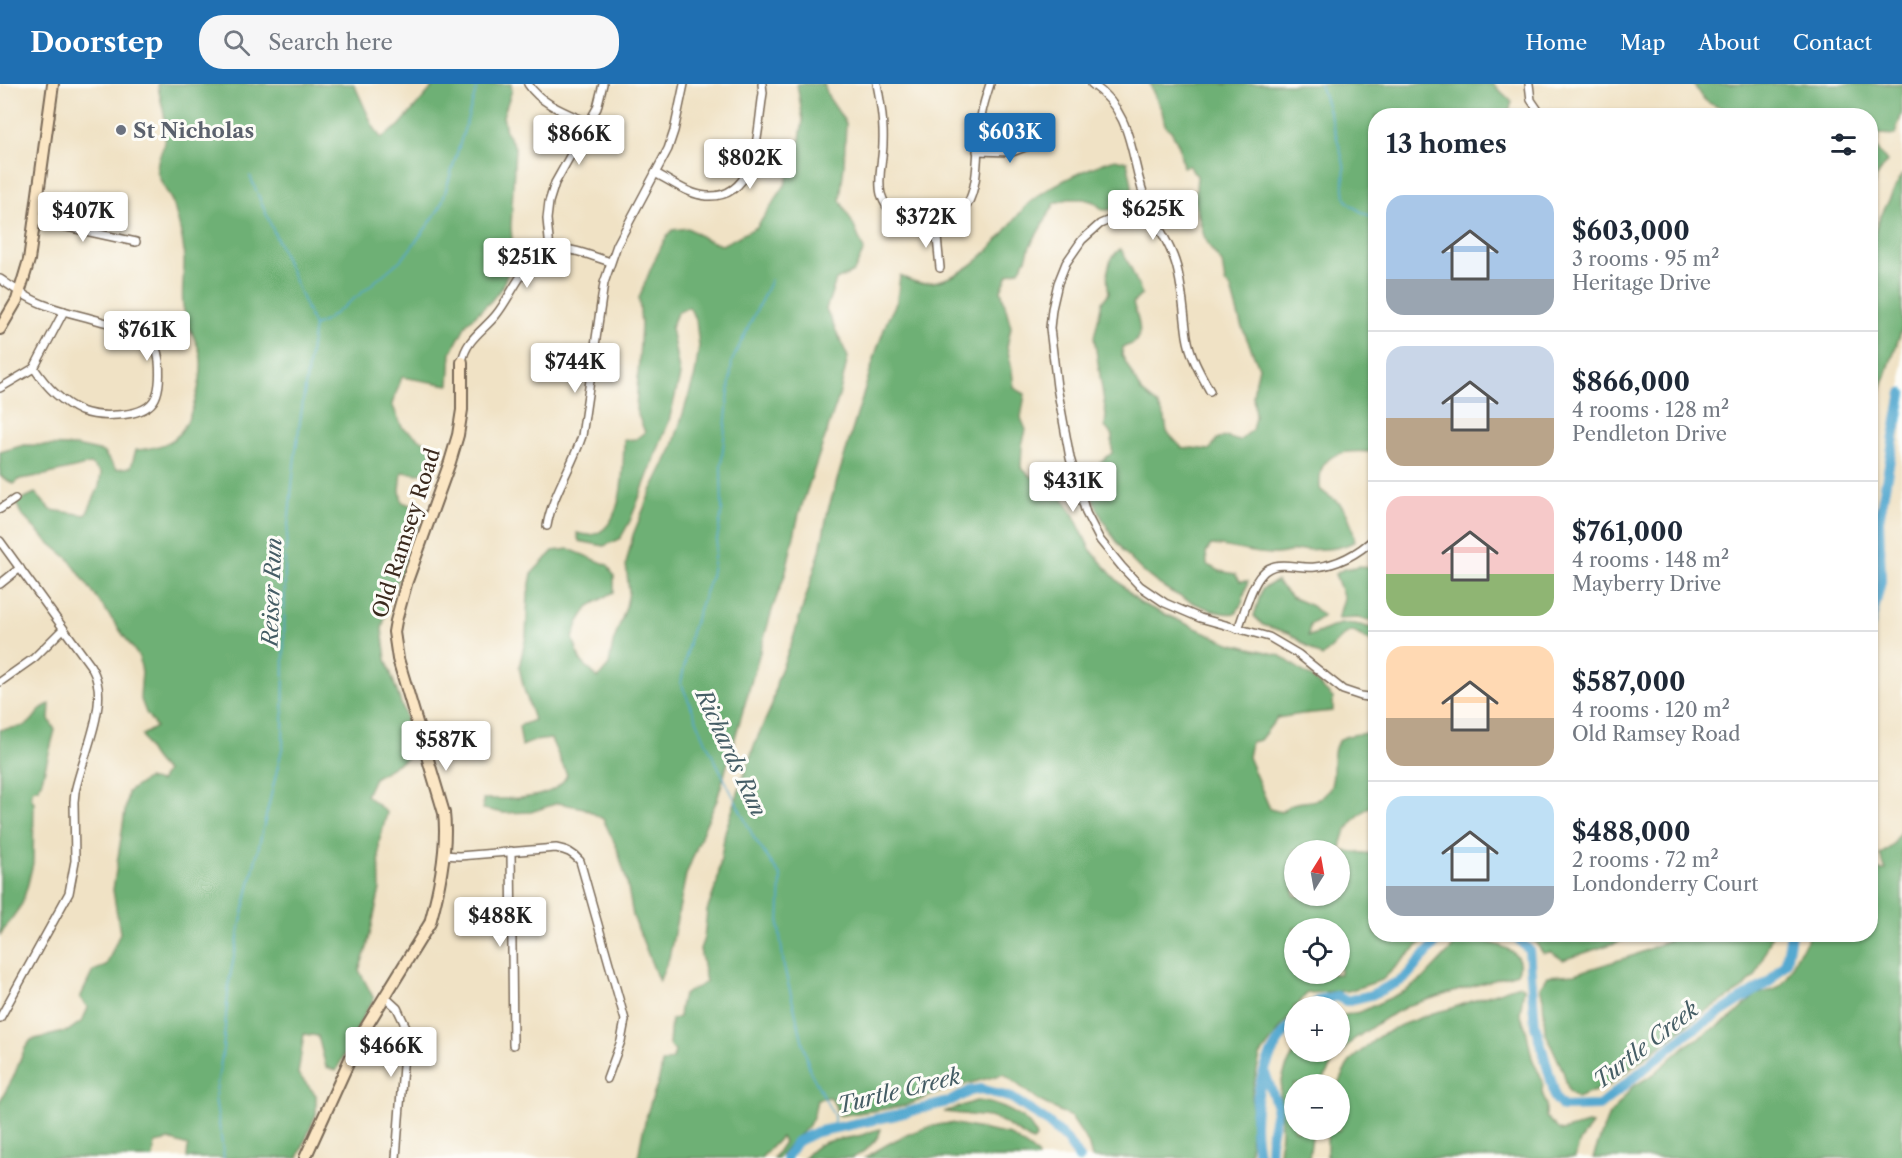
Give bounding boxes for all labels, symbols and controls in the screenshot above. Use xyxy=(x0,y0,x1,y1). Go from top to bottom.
search box xyxy=(199,15,619,69)
text: Doorstep xyxy=(30,25,163,59)
icon: search xyxy=(220,26,253,59)
text: Search here xyxy=(268,29,393,56)
text: Home xyxy=(1526,30,1587,55)
text: Map xyxy=(1620,30,1665,55)
text: About xyxy=(1698,30,1760,55)
text: Contact xyxy=(1793,30,1872,55)
pin: $603K xyxy=(968,113,1052,164)
pin: $866K xyxy=(537,115,621,166)
place label: St Nicholas xyxy=(133,118,254,143)
text: $603K xyxy=(978,120,1042,144)
text: $866K xyxy=(547,122,611,146)
marker: St Nicholas xyxy=(114,123,128,137)
text: 13 homes xyxy=(1386,128,1507,160)
icon: filters xyxy=(1827,128,1860,161)
pin: $802K xyxy=(708,139,792,190)
text: $802K xyxy=(718,146,782,170)
pin: $625K xyxy=(1111,190,1195,241)
pin: $407K xyxy=(41,192,125,243)
text: $625K xyxy=(1122,197,1184,221)
pin: $372K xyxy=(884,198,968,249)
text: $407K xyxy=(52,199,114,223)
text: $372K xyxy=(896,205,956,229)
text: $603,000 xyxy=(1572,215,1690,247)
icon: home xyxy=(1434,219,1506,291)
pin: $251K xyxy=(485,238,569,289)
text: $251K xyxy=(498,245,557,269)
text: 3 rooms · 95 m² xyxy=(1572,247,1719,271)
text: Heritage Drive xyxy=(1572,271,1711,295)
pin: $761K xyxy=(105,311,189,362)
text: $761K xyxy=(118,318,176,342)
pin: $744K xyxy=(533,343,617,394)
text: $744K xyxy=(545,350,605,374)
text: $866,000 xyxy=(1572,366,1690,398)
icon: home xyxy=(1434,370,1506,442)
text: 4 rooms · 128 m² xyxy=(1572,398,1729,422)
text: Pendleton Drive xyxy=(1572,422,1727,446)
street label: Old Ramsey Road xyxy=(367,445,445,621)
pin: $431K xyxy=(1031,462,1115,513)
text: $431K xyxy=(1043,469,1103,493)
text: $761,000 xyxy=(1572,516,1683,548)
icon: home xyxy=(1434,520,1506,592)
water label: Reiser Run xyxy=(257,537,287,649)
text: 4 rooms · 148 m² xyxy=(1572,548,1729,572)
text: Mayberry Drive xyxy=(1572,572,1721,596)
text: $587,000 xyxy=(1572,666,1686,698)
icon: home xyxy=(1434,670,1506,742)
water label: Richards Run xyxy=(689,683,772,821)
text: 4 rooms · 120 m² xyxy=(1572,698,1730,722)
pin: $587K xyxy=(404,721,488,772)
text: Old Ramsey Road xyxy=(1572,722,1741,746)
text: $587K xyxy=(416,728,476,752)
text: $488,000 xyxy=(1572,816,1690,848)
icon: home xyxy=(1434,820,1506,892)
north arrow xyxy=(1284,840,1350,906)
map controls xyxy=(1284,840,1350,1140)
text: 2 rooms · 72 m² xyxy=(1572,848,1719,872)
text: Londonderry Court xyxy=(1572,872,1758,896)
pin: $488K xyxy=(458,897,542,948)
text: $488K xyxy=(468,904,532,928)
button: locate xyxy=(1284,918,1350,984)
water label: Turtle Creek xyxy=(1588,995,1704,1094)
button: + xyxy=(1284,996,1350,1062)
pin: $466K xyxy=(349,1027,433,1078)
text: $466K xyxy=(360,1034,422,1058)
water label: Turtle Creek xyxy=(835,1063,964,1119)
button: − xyxy=(1284,1074,1350,1140)

